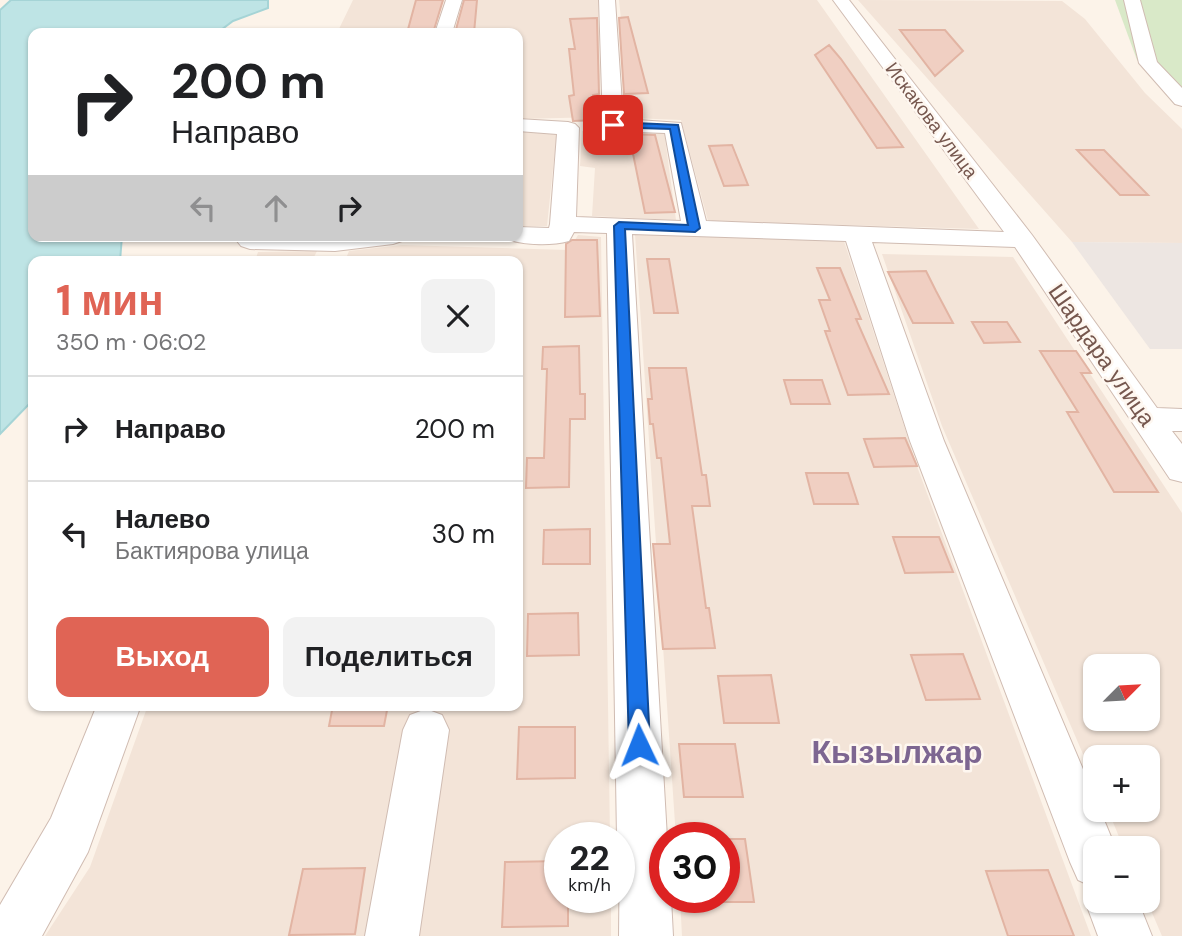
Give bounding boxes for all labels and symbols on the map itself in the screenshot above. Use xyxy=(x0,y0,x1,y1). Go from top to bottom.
street label: Искакова улица xyxy=(880,57,984,184)
pin xyxy=(583,95,643,155)
street label: Шардара улица xyxy=(1042,278,1162,432)
north arrow xyxy=(1083,654,1160,732)
position arrow xyxy=(602,708,676,782)
district label: Кызылжар xyxy=(812,731,982,773)
speed limit sign: 30 xyxy=(649,822,740,913)

